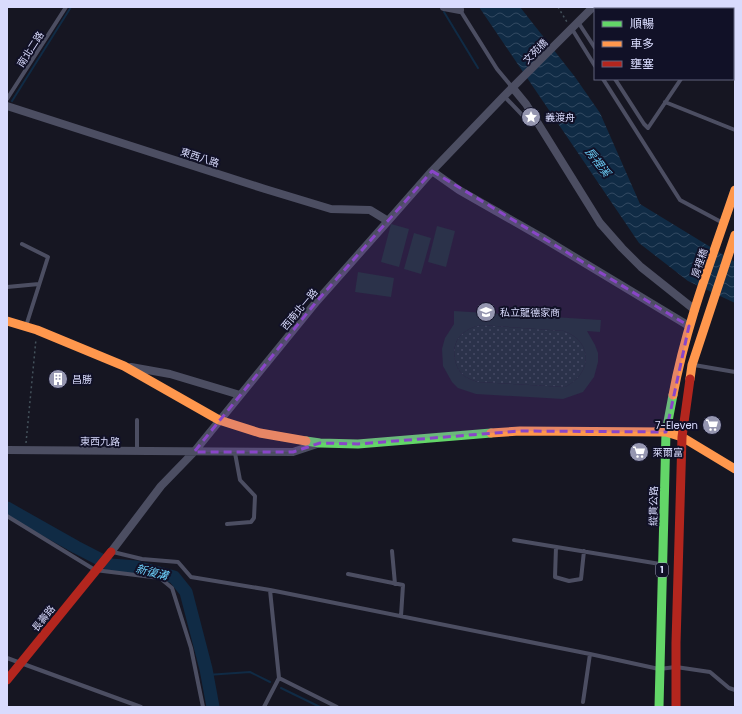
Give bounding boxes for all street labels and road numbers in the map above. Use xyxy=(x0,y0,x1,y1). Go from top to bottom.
street label: 南北二路 xyxy=(13,28,48,70)
street label: 文苑橋 xyxy=(519,35,551,67)
street label: 東西八路 xyxy=(179,144,221,171)
street label: 房裡橋 xyxy=(687,247,711,280)
street label: 西南北一路 xyxy=(278,285,321,333)
street label: 東西九路 xyxy=(80,434,120,449)
street label: 縱貫公路 xyxy=(646,486,661,526)
road number: 1 xyxy=(656,563,668,577)
street label: 長壽路 xyxy=(28,602,59,635)

